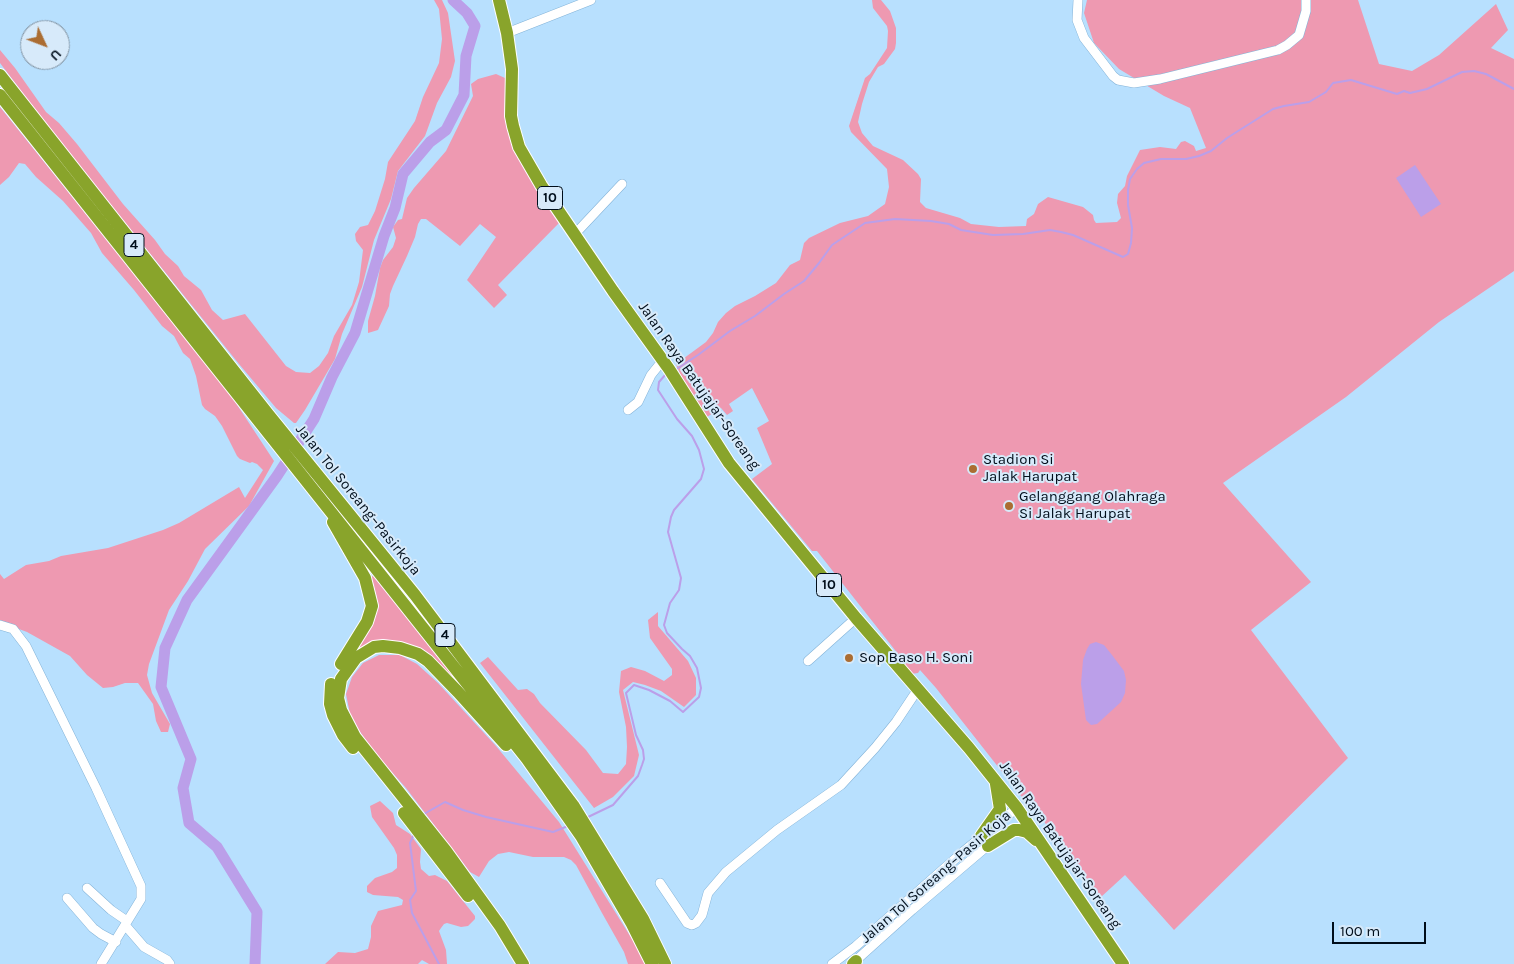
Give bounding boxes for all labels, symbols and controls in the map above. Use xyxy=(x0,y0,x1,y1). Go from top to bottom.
north arrow xyxy=(20,20,70,70)
text: U xyxy=(46,46,65,64)
road number: 10 xyxy=(538,187,562,210)
road number: 4 xyxy=(124,234,144,256)
street label: Jalan Raya Batujajar-Soreang xyxy=(634,299,764,473)
street label: Jalan Tol Soreang–Pasirkoja xyxy=(292,421,424,579)
place label: Stadion Si Jalak Harupat xyxy=(983,451,1077,486)
marker: Stadion Si Jalak Harupat xyxy=(967,463,979,475)
place label: Gelanggang Olahraga Si Jalak Harupat xyxy=(1019,488,1166,523)
marker: Gelanggang Olahraga Si Jalak Harupat xyxy=(1003,500,1015,512)
road number: 10 xyxy=(816,574,842,596)
road number: 4 xyxy=(435,624,455,646)
place label: Sop Baso H. Soni xyxy=(859,649,973,667)
marker: Sop Baso H. Soni xyxy=(843,652,855,664)
street label: Jalan Raya Batujajar-Soreang xyxy=(995,758,1125,932)
street label: Jalan Tol Soreang–Pasir Koja xyxy=(857,807,1015,947)
scale bar xyxy=(1334,912,1428,944)
text: 100 m xyxy=(1340,922,1380,940)

